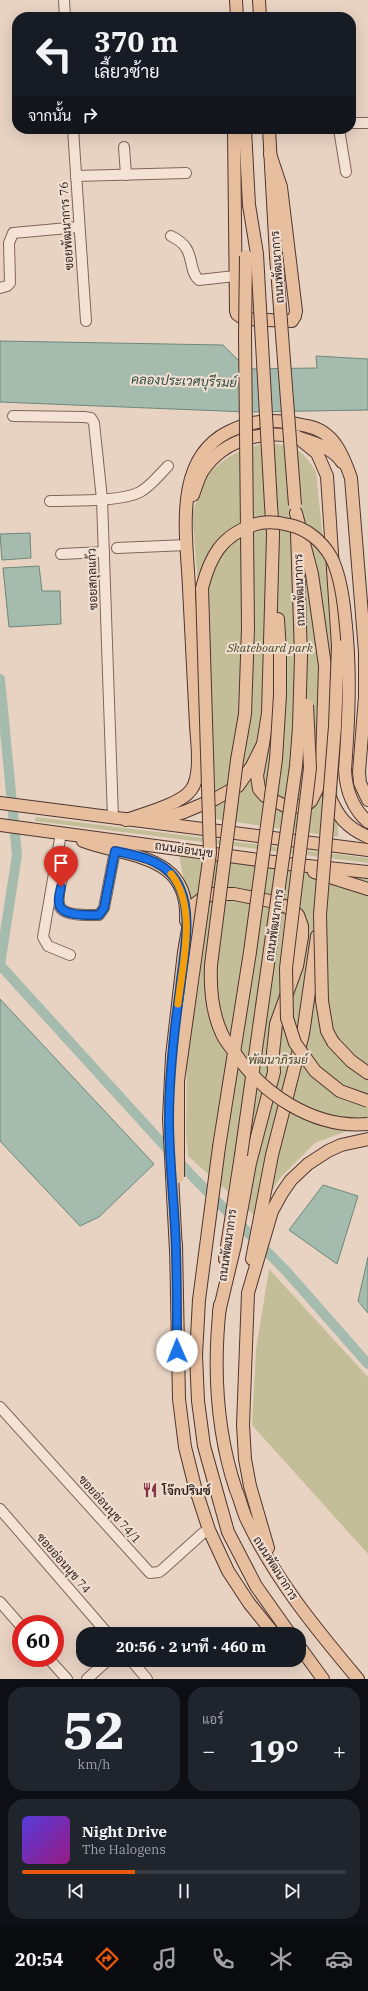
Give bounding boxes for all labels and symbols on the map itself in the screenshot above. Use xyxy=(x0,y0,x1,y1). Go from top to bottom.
street label: ซอยพัฒนาการ 76 xyxy=(55,181,77,271)
street label: ถนนพัฒนาการ xyxy=(267,230,287,304)
water label: คลองประเวศบุรีรมย์ xyxy=(131,370,239,392)
street label: ซอยสกุลแก้ว xyxy=(83,548,103,610)
street label: ถนนพัฒนาการ xyxy=(290,553,308,627)
park label: Skateboard park xyxy=(226,640,314,655)
street label: ถนนอ่อนนุช xyxy=(154,837,214,863)
pin xyxy=(44,846,78,887)
street label: ถนนพัฒนาการ xyxy=(262,888,287,962)
park label: พัฒนาภิรมย์ xyxy=(248,1052,310,1067)
street label: ถนนพัฒนาการ xyxy=(215,1208,240,1282)
position arrow xyxy=(156,1330,198,1372)
street label: ซอยอ่อนนุช 74/1 xyxy=(74,1472,145,1548)
restaurant icon: โจ๊กปรินซ์ xyxy=(141,1481,159,1499)
place label: โจ๊กปรินซ์ xyxy=(161,1483,212,1498)
street label: ซอยอ่อนนุช 74 xyxy=(32,1530,94,1598)
street label: ถนนพัฒนาการ xyxy=(250,1533,302,1603)
speed limit sign: 60 xyxy=(12,1615,64,1667)

